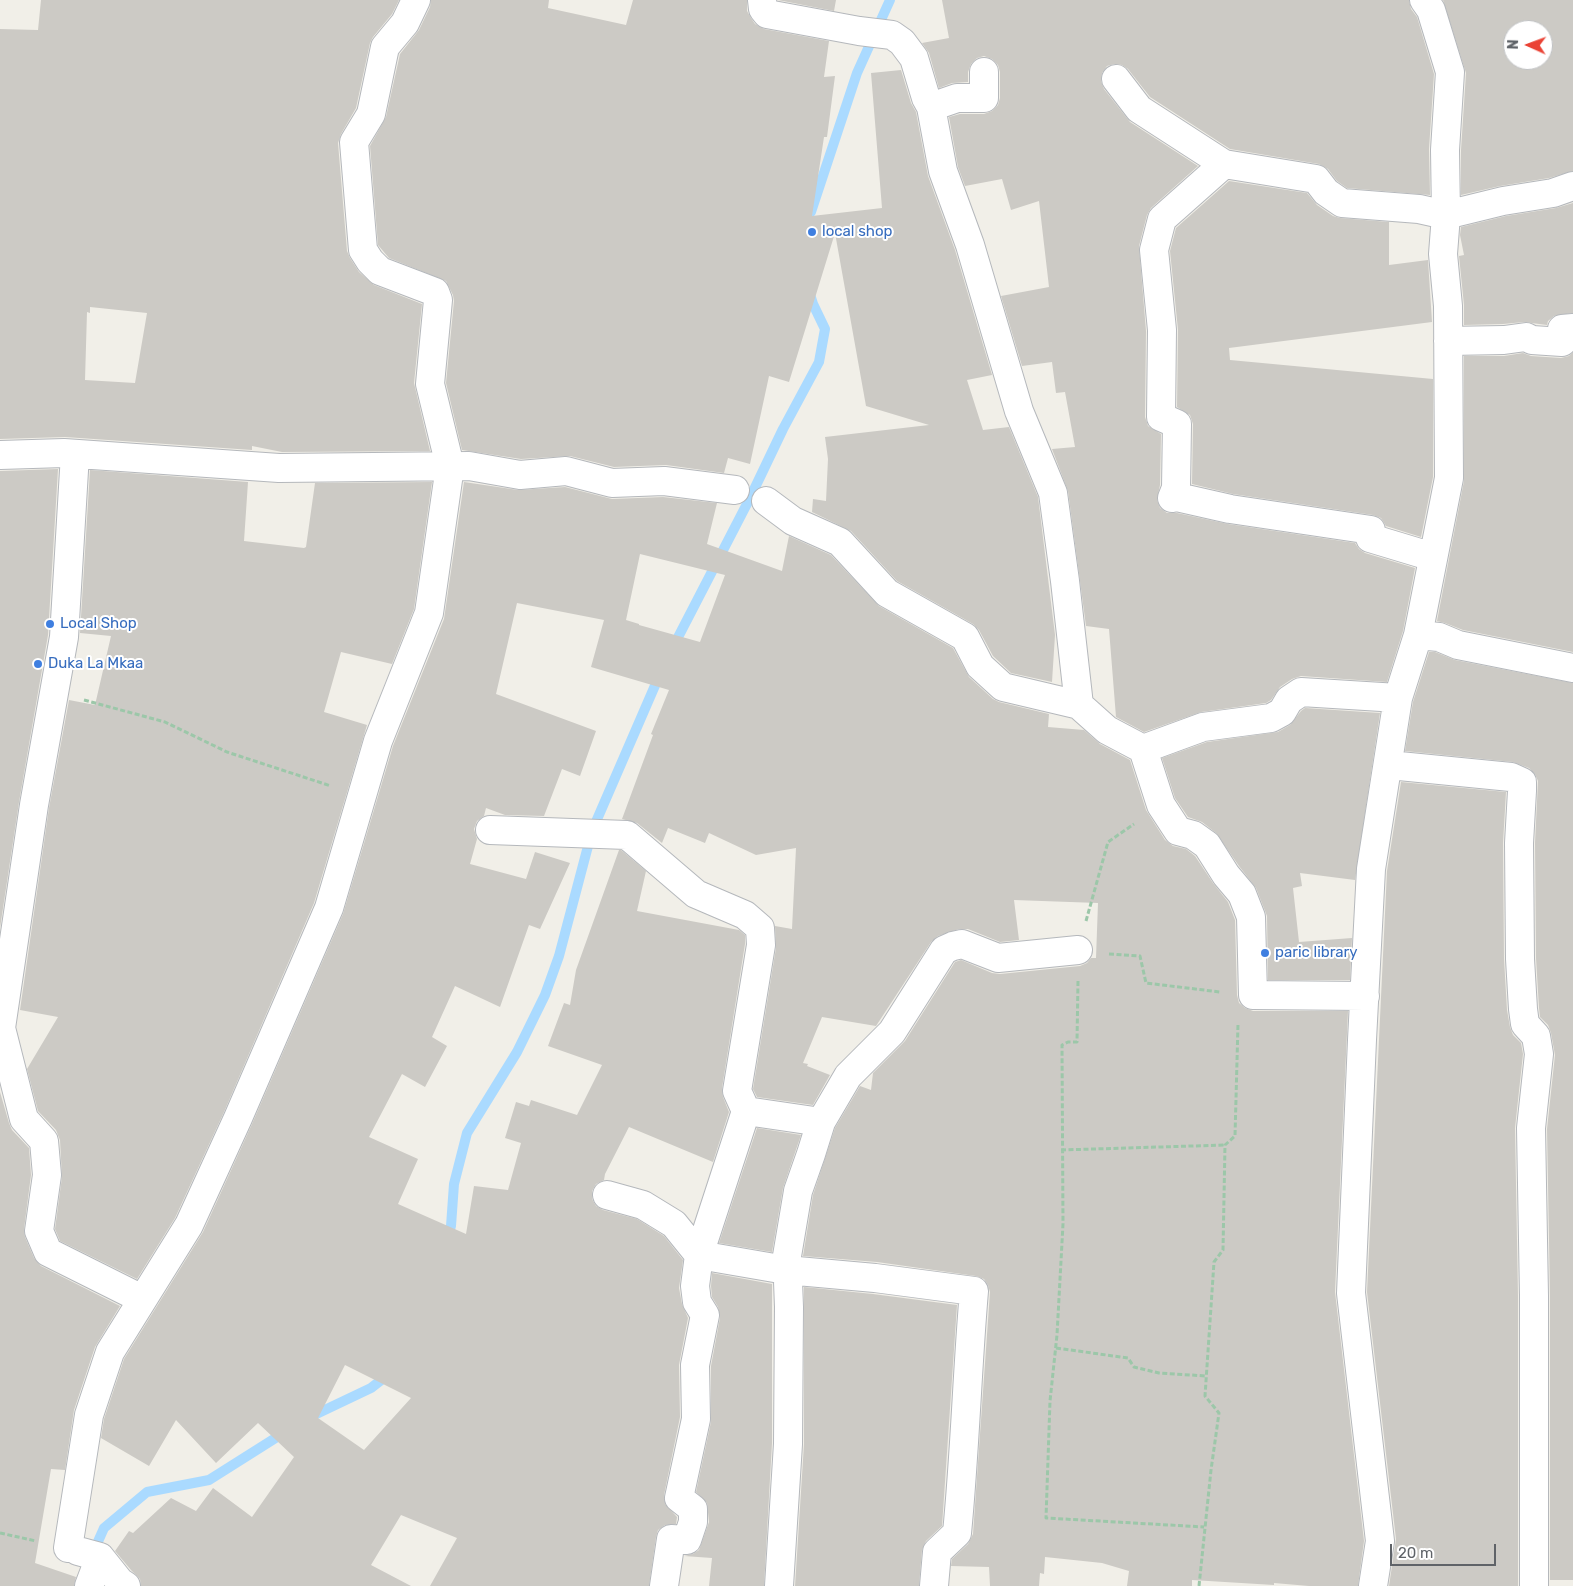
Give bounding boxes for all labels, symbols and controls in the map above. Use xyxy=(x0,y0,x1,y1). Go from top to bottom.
north arrow xyxy=(1503,20,1553,70)
text: N xyxy=(1505,39,1522,50)
place label: local shop xyxy=(822,223,892,241)
marker: local shop xyxy=(806,226,818,238)
place label: Local Shop xyxy=(60,615,137,633)
marker: Local Shop xyxy=(44,618,56,630)
place label: Duka La Mkaa xyxy=(48,655,143,673)
marker: Duka La Mkaa xyxy=(32,658,44,670)
place label: paric library xyxy=(1275,944,1358,962)
marker: paric library xyxy=(1259,947,1271,959)
scale bar xyxy=(1393,1534,1499,1566)
text: 20 m xyxy=(1398,1544,1433,1562)

